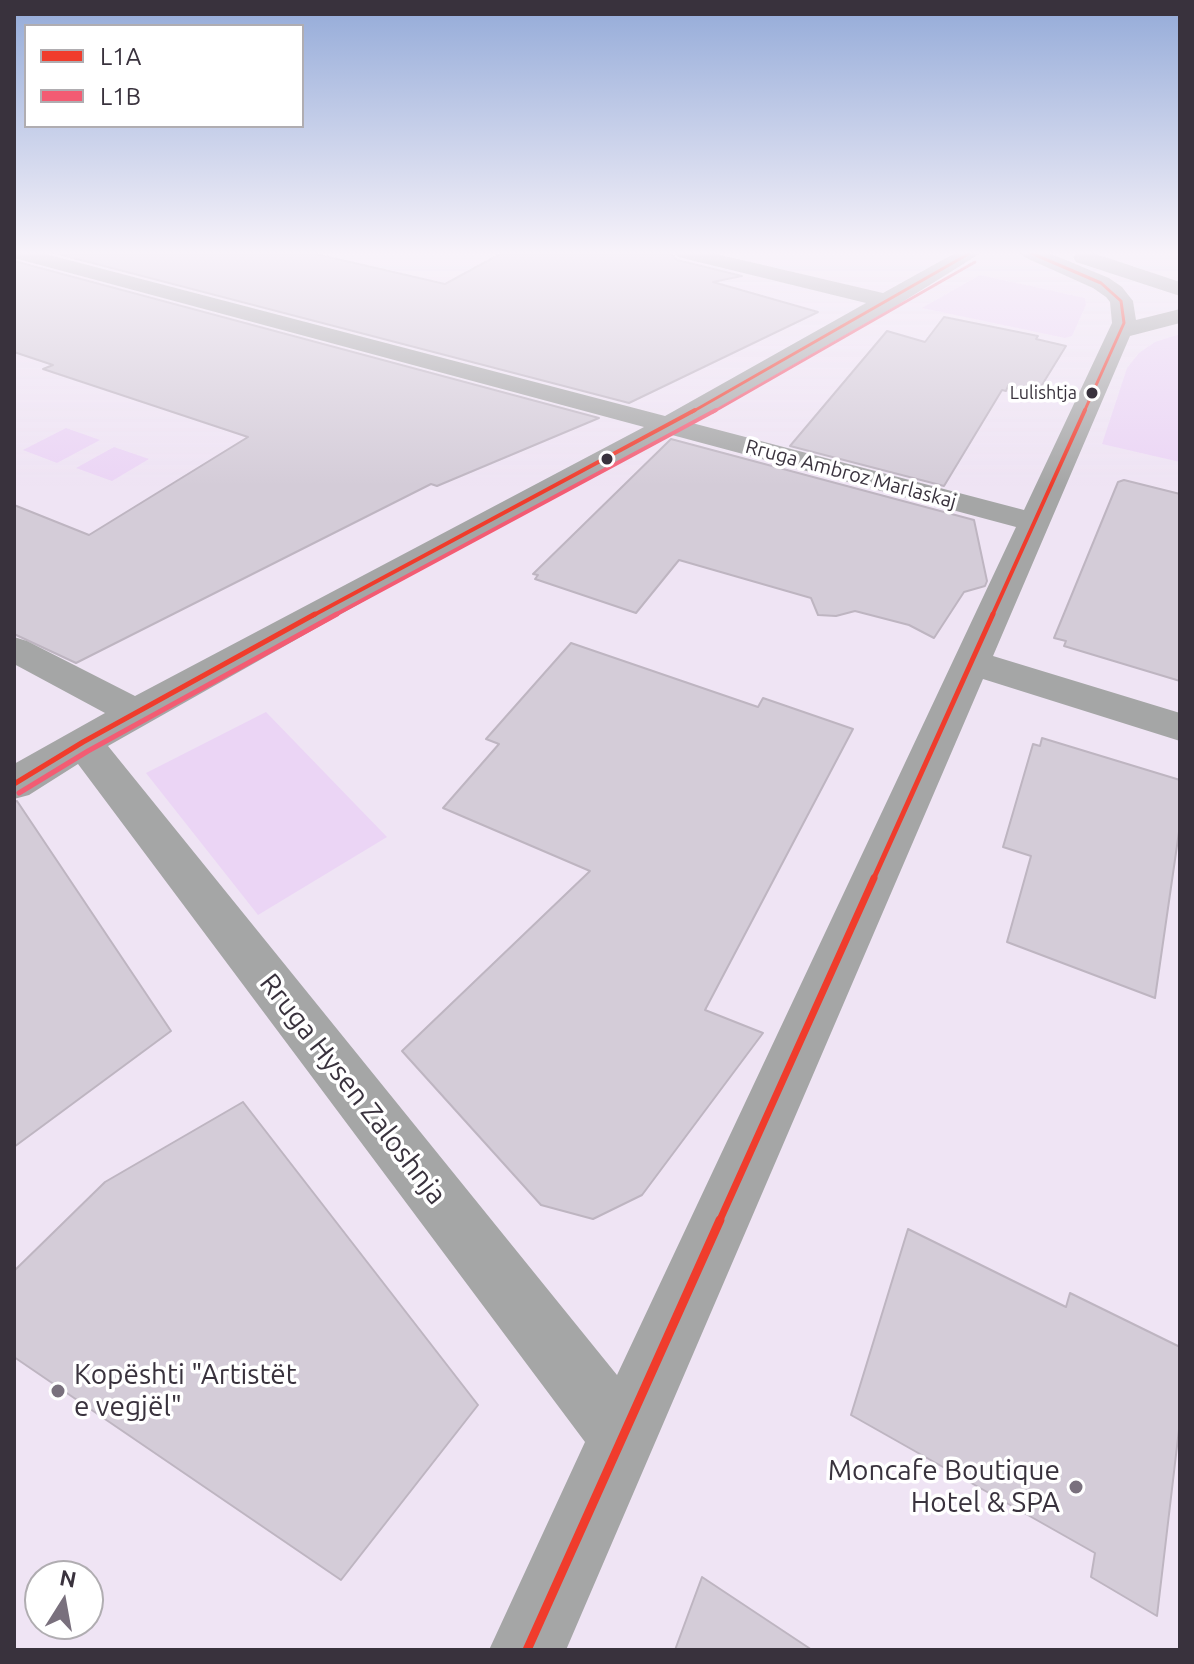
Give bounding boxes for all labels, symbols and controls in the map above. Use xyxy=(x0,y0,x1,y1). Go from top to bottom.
legend xyxy=(24,24,304,128)
text: L1A xyxy=(100,43,141,70)
text: L1B xyxy=(100,83,141,110)
place label: Lulishtja xyxy=(1010,382,1077,404)
marker: Lulishtja xyxy=(1084,385,1100,401)
street label: Rruga Ambroz Marlaskaj xyxy=(743,434,959,514)
unlabelled marker xyxy=(599,451,615,467)
street label: Rruga Hysen Zaloshnja xyxy=(253,967,453,1211)
place label: Kopështi "Artistët e vegjël" xyxy=(74,1358,297,1424)
marker: Kopështi "Artistët e vegjël" xyxy=(49,1382,67,1400)
place label: Moncafe Boutique Hotel & SPA xyxy=(828,1454,1060,1520)
marker: Moncafe Boutique Hotel & SPA xyxy=(1067,1478,1085,1496)
north arrow xyxy=(24,1560,104,1640)
text: N xyxy=(58,1564,79,1592)

